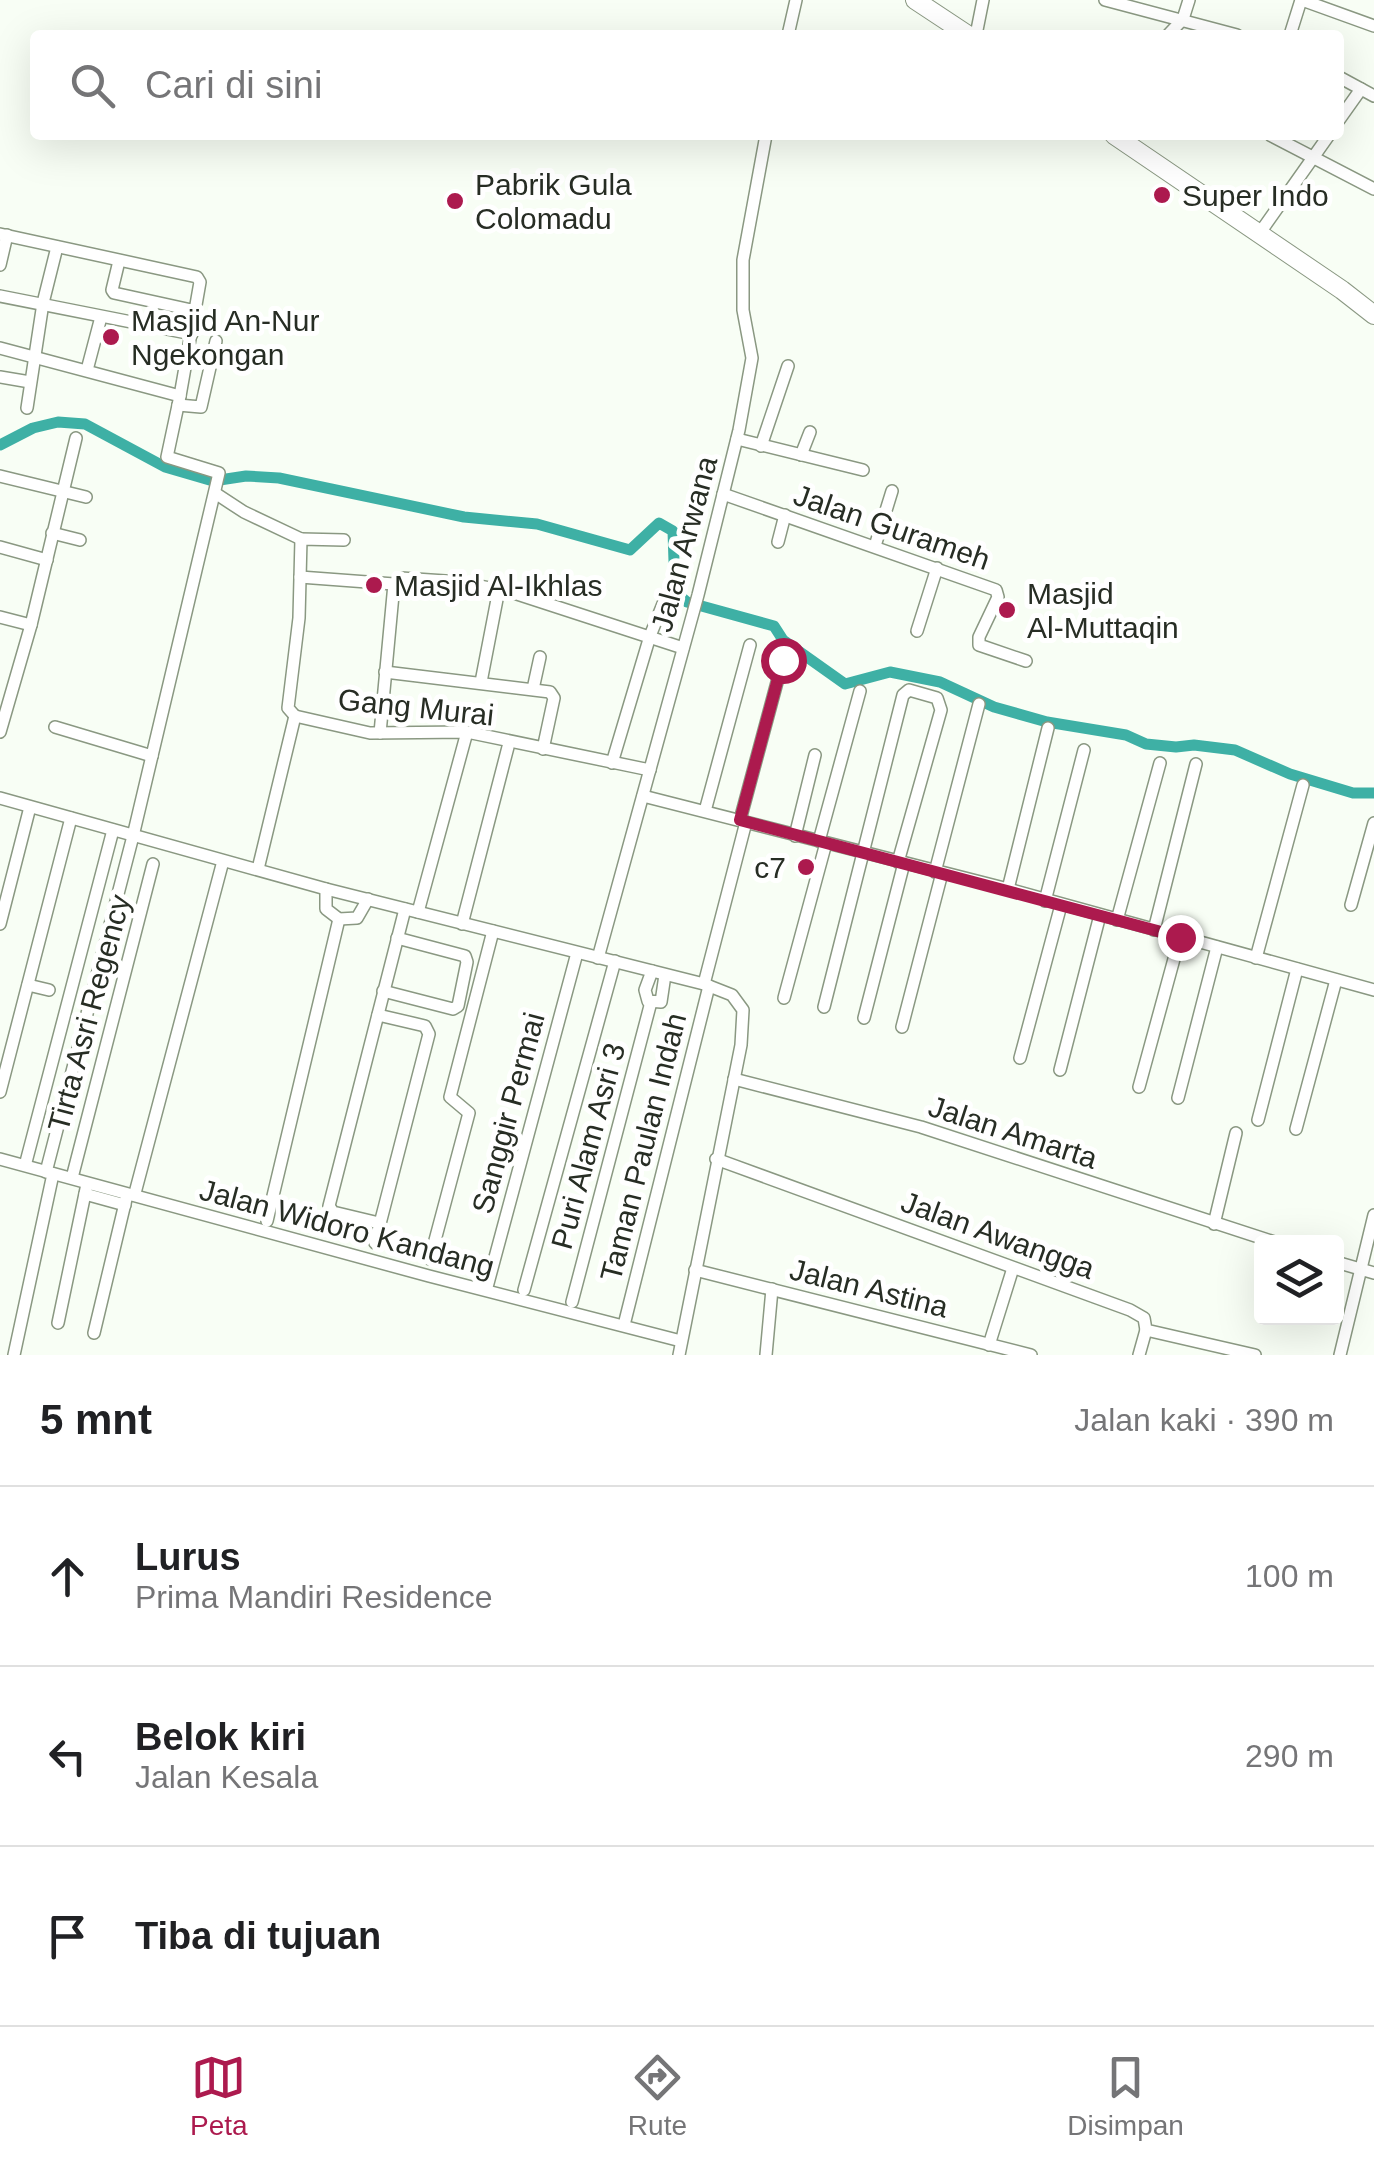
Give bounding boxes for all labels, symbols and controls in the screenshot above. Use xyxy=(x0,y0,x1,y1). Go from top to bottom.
search box xyxy=(30,30,1344,140)
icon: search xyxy=(65,58,120,113)
text: Cari di sini xyxy=(145,64,322,106)
place label: Pabrik Gula Colomadu xyxy=(475,168,632,235)
place label: Super Indo xyxy=(1182,179,1329,212)
marker: Super Indo xyxy=(1151,184,1173,206)
marker: Pabrik Gula Colomadu xyxy=(444,190,466,212)
place label: Masjid An-Nur Ngekongan xyxy=(131,304,319,371)
marker: Masjid An-Nur Ngekongan xyxy=(100,326,122,348)
street label: Jalan Arwana xyxy=(645,452,723,635)
street label: Jalan Gurameh xyxy=(790,478,994,576)
place label: Masjid Al-Ikhlas xyxy=(394,569,602,602)
marker: Masjid Al-Ikhlas xyxy=(363,574,385,596)
place label: Masjid Al-Muttaqin xyxy=(1027,577,1179,644)
marker: Masjid Al-Muttaqin xyxy=(996,599,1018,621)
route start xyxy=(761,638,807,684)
street label: Gang Murai xyxy=(336,682,496,732)
place label: c7 xyxy=(754,851,786,884)
marker: c7 xyxy=(795,856,817,878)
street label: Tirta Asri Regency xyxy=(41,891,137,1135)
route end xyxy=(1158,915,1204,961)
street label: Sanggir Permai xyxy=(465,1009,551,1217)
street label: Taman Paulan Indah xyxy=(594,1009,692,1285)
street label: Puri Alam Asri 3 xyxy=(545,1039,631,1253)
street label: Jalan Amarta xyxy=(925,1089,1102,1175)
street label: Jalan Widoro Kandang xyxy=(196,1173,498,1283)
street label: Jalan Awangga xyxy=(897,1185,1099,1285)
map controls xyxy=(1254,1235,1344,1325)
button: layers xyxy=(1254,1235,1344,1325)
street label: Jalan Astina xyxy=(787,1252,952,1324)
text: 5 mnt xyxy=(40,1396,152,1443)
text: Jalan kaki · 390 m xyxy=(1074,1402,1334,1438)
text: Lurus xyxy=(135,1536,241,1578)
icon: ahead xyxy=(40,1549,95,1604)
text: 100 m xyxy=(1245,1558,1334,1594)
text: Prima Mandiri Residence xyxy=(135,1579,492,1615)
text: Belok kiri xyxy=(135,1716,306,1758)
icon: left xyxy=(40,1729,95,1784)
text: 290 m xyxy=(1245,1738,1334,1774)
text: Jalan Kesala xyxy=(135,1759,318,1795)
icon: arrive xyxy=(40,1909,95,1964)
text: Tiba di tujuan xyxy=(135,1915,381,1957)
tab: Peta xyxy=(190,2050,248,2142)
tab: Rute xyxy=(628,2050,687,2142)
tab: Disimpan xyxy=(1067,2050,1184,2142)

